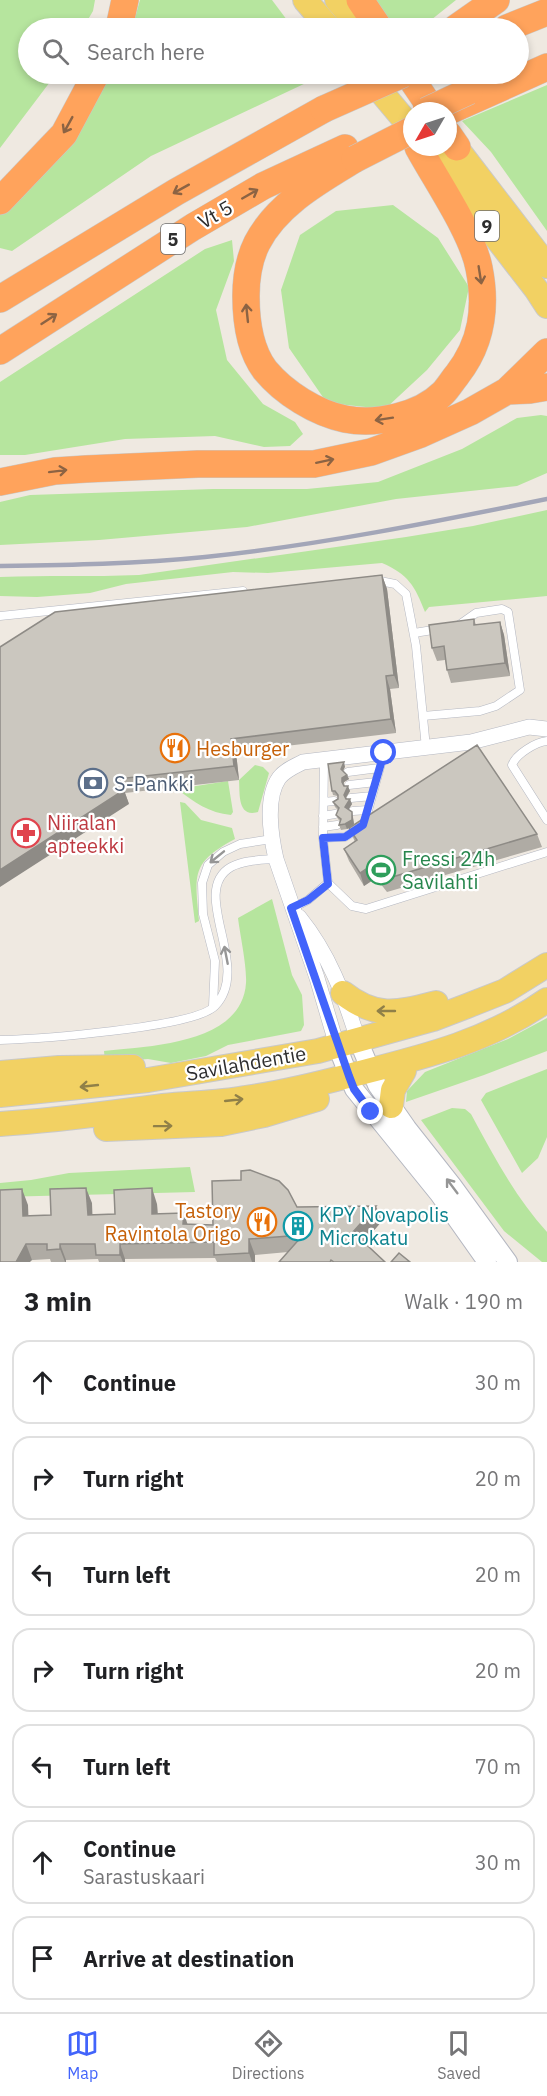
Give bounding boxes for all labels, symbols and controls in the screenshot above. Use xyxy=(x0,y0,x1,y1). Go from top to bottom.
search box xyxy=(18,18,529,84)
icon: search xyxy=(39,35,72,68)
text: Search here xyxy=(87,37,205,66)
north arrow xyxy=(403,102,457,156)
one-way arrow xyxy=(62,116,74,133)
one-way arrow xyxy=(173,183,190,195)
one-way arrow xyxy=(241,187,258,199)
street label: Vt 5 xyxy=(193,193,237,235)
road number: 9 xyxy=(475,211,499,241)
road number: 5 xyxy=(161,224,185,254)
one-way arrow xyxy=(474,264,485,284)
one-way arrow xyxy=(241,303,252,323)
one-way arrow xyxy=(40,312,57,324)
one-way arrow xyxy=(374,413,394,424)
one-way arrow xyxy=(316,455,335,467)
one-way arrow xyxy=(47,466,67,477)
restaurant icon: Hesburger xyxy=(159,732,191,764)
place label: Hesburger xyxy=(196,735,289,762)
route start xyxy=(370,739,396,765)
bank icon: S-Pankki xyxy=(77,767,109,799)
place label: S-Pankki xyxy=(114,770,194,797)
place label: Niiralan apteekki xyxy=(47,809,124,859)
pharmacy icon: Niiralan apteekki xyxy=(10,817,42,849)
place label: Fressi 24h Savilahti xyxy=(402,845,495,895)
one-way arrow xyxy=(210,851,226,864)
sports icon: Fressi 24h Savilahti xyxy=(365,854,397,886)
one-way arrow xyxy=(220,946,231,965)
one-way arrow xyxy=(377,1005,397,1017)
street label: Savilahdentie xyxy=(184,1039,308,1087)
one-way arrow xyxy=(80,1081,100,1092)
one-way arrow xyxy=(223,1094,243,1105)
route end xyxy=(357,1098,383,1124)
one-way arrow xyxy=(153,1121,173,1132)
one-way arrow xyxy=(446,1178,459,1194)
place label: Tastory Ravintola Origo xyxy=(105,1197,241,1247)
place label: KPY Novapolis Microkatu xyxy=(319,1201,449,1251)
restaurant icon: Tastory Ravintola Origo xyxy=(246,1206,278,1238)
building icon: KPY Novapolis Microkatu xyxy=(282,1210,314,1242)
text: 3 min xyxy=(24,1284,92,1318)
text: Walk · 190 m xyxy=(405,1288,523,1315)
icon: ahead xyxy=(26,1366,59,1399)
text: Continue xyxy=(83,1368,176,1397)
text: 30 m xyxy=(475,1369,521,1396)
icon: right xyxy=(26,1462,59,1495)
text: Turn right xyxy=(83,1464,184,1493)
text: 20 m xyxy=(475,1465,521,1492)
icon: left xyxy=(26,1558,59,1591)
text: Turn left xyxy=(83,1560,171,1589)
text: 20 m xyxy=(475,1561,521,1588)
icon: right xyxy=(26,1654,59,1687)
text: Turn right xyxy=(83,1656,184,1685)
text: 20 m xyxy=(475,1657,521,1684)
icon: left xyxy=(26,1750,59,1783)
text: Turn left xyxy=(83,1752,171,1781)
text: 70 m xyxy=(475,1753,521,1780)
text: Continue xyxy=(83,1834,176,1863)
icon: ahead xyxy=(26,1846,59,1879)
text: 30 m xyxy=(475,1849,521,1876)
text: Sarastuskaari xyxy=(83,1863,205,1890)
icon: arrive xyxy=(26,1942,59,1975)
text: Arrive at destination xyxy=(83,1944,294,1973)
tab: Map xyxy=(66,2027,99,2083)
tab: Directions xyxy=(232,2027,305,2083)
tab: Saved xyxy=(437,2027,481,2083)

